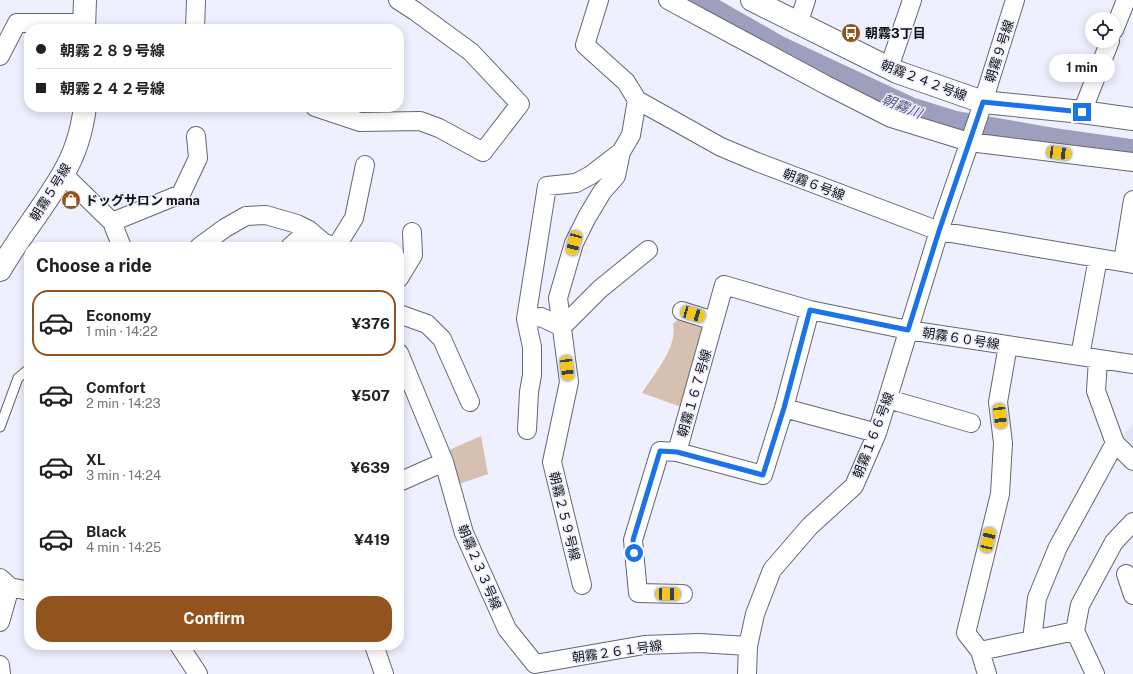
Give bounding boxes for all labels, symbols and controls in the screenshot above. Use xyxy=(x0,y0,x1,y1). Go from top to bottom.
map controls xyxy=(1085,12,1121,48)
button: locate xyxy=(1085,12,1121,48)
street label: 朝霧９号線 xyxy=(982,18,1017,84)
bus stop icon: 朝霧3丁目 xyxy=(840,22,862,44)
place label: 朝霧3丁目 xyxy=(865,26,926,41)
text: 朝霧２８９号線 xyxy=(60,42,165,59)
callout: 1 min xyxy=(1049,54,1115,82)
street label: 朝霧２４２号線 xyxy=(879,57,969,104)
text: 1 min xyxy=(1066,60,1098,75)
text: 朝霧２４２号線 xyxy=(60,80,165,97)
water label: 朝霧川 xyxy=(880,91,926,122)
route end xyxy=(1073,103,1091,121)
car xyxy=(1046,146,1072,160)
street label: 朝霧５号線 xyxy=(27,161,74,224)
street label: 朝霧６号線 xyxy=(781,166,847,203)
shop icon: ドッグサロン mana xyxy=(60,189,82,211)
place label: ドッグサロン mana xyxy=(85,193,200,208)
car xyxy=(565,230,583,256)
text: Choose a ride xyxy=(36,255,152,276)
icon: car xyxy=(38,305,74,341)
car xyxy=(680,305,706,323)
text: Economy xyxy=(86,307,151,324)
text: ¥376 xyxy=(351,315,390,332)
text: 1 min · 14:22 xyxy=(86,324,158,339)
street label: 朝霧６０号線 xyxy=(921,325,1001,352)
street label: 朝霧１６７号線 xyxy=(675,347,714,439)
car xyxy=(560,355,574,381)
icon: car xyxy=(38,377,74,413)
text: Comfort xyxy=(86,379,146,396)
text: ¥507 xyxy=(351,387,390,404)
street label: 朝霧１６６号線 xyxy=(850,390,897,480)
text: 2 min · 14:23 xyxy=(86,396,161,411)
car xyxy=(993,403,1007,429)
icon: car xyxy=(38,449,74,485)
text: XL xyxy=(86,451,105,468)
text: ¥639 xyxy=(350,459,390,476)
text: 3 min · 14:24 xyxy=(86,468,161,483)
street label: 朝霧２５９号線 xyxy=(546,470,583,562)
icon: car xyxy=(38,521,74,557)
street label: 朝霧２３３号線 xyxy=(455,522,504,612)
text: Black xyxy=(86,523,126,540)
car xyxy=(979,527,997,553)
text: ¥419 xyxy=(354,531,390,548)
text: 4 min · 14:25 xyxy=(86,540,161,555)
route start xyxy=(625,544,643,562)
car xyxy=(656,588,680,600)
button: Confirm xyxy=(36,596,392,642)
street label: 朝霧２６１号線 xyxy=(571,638,663,665)

